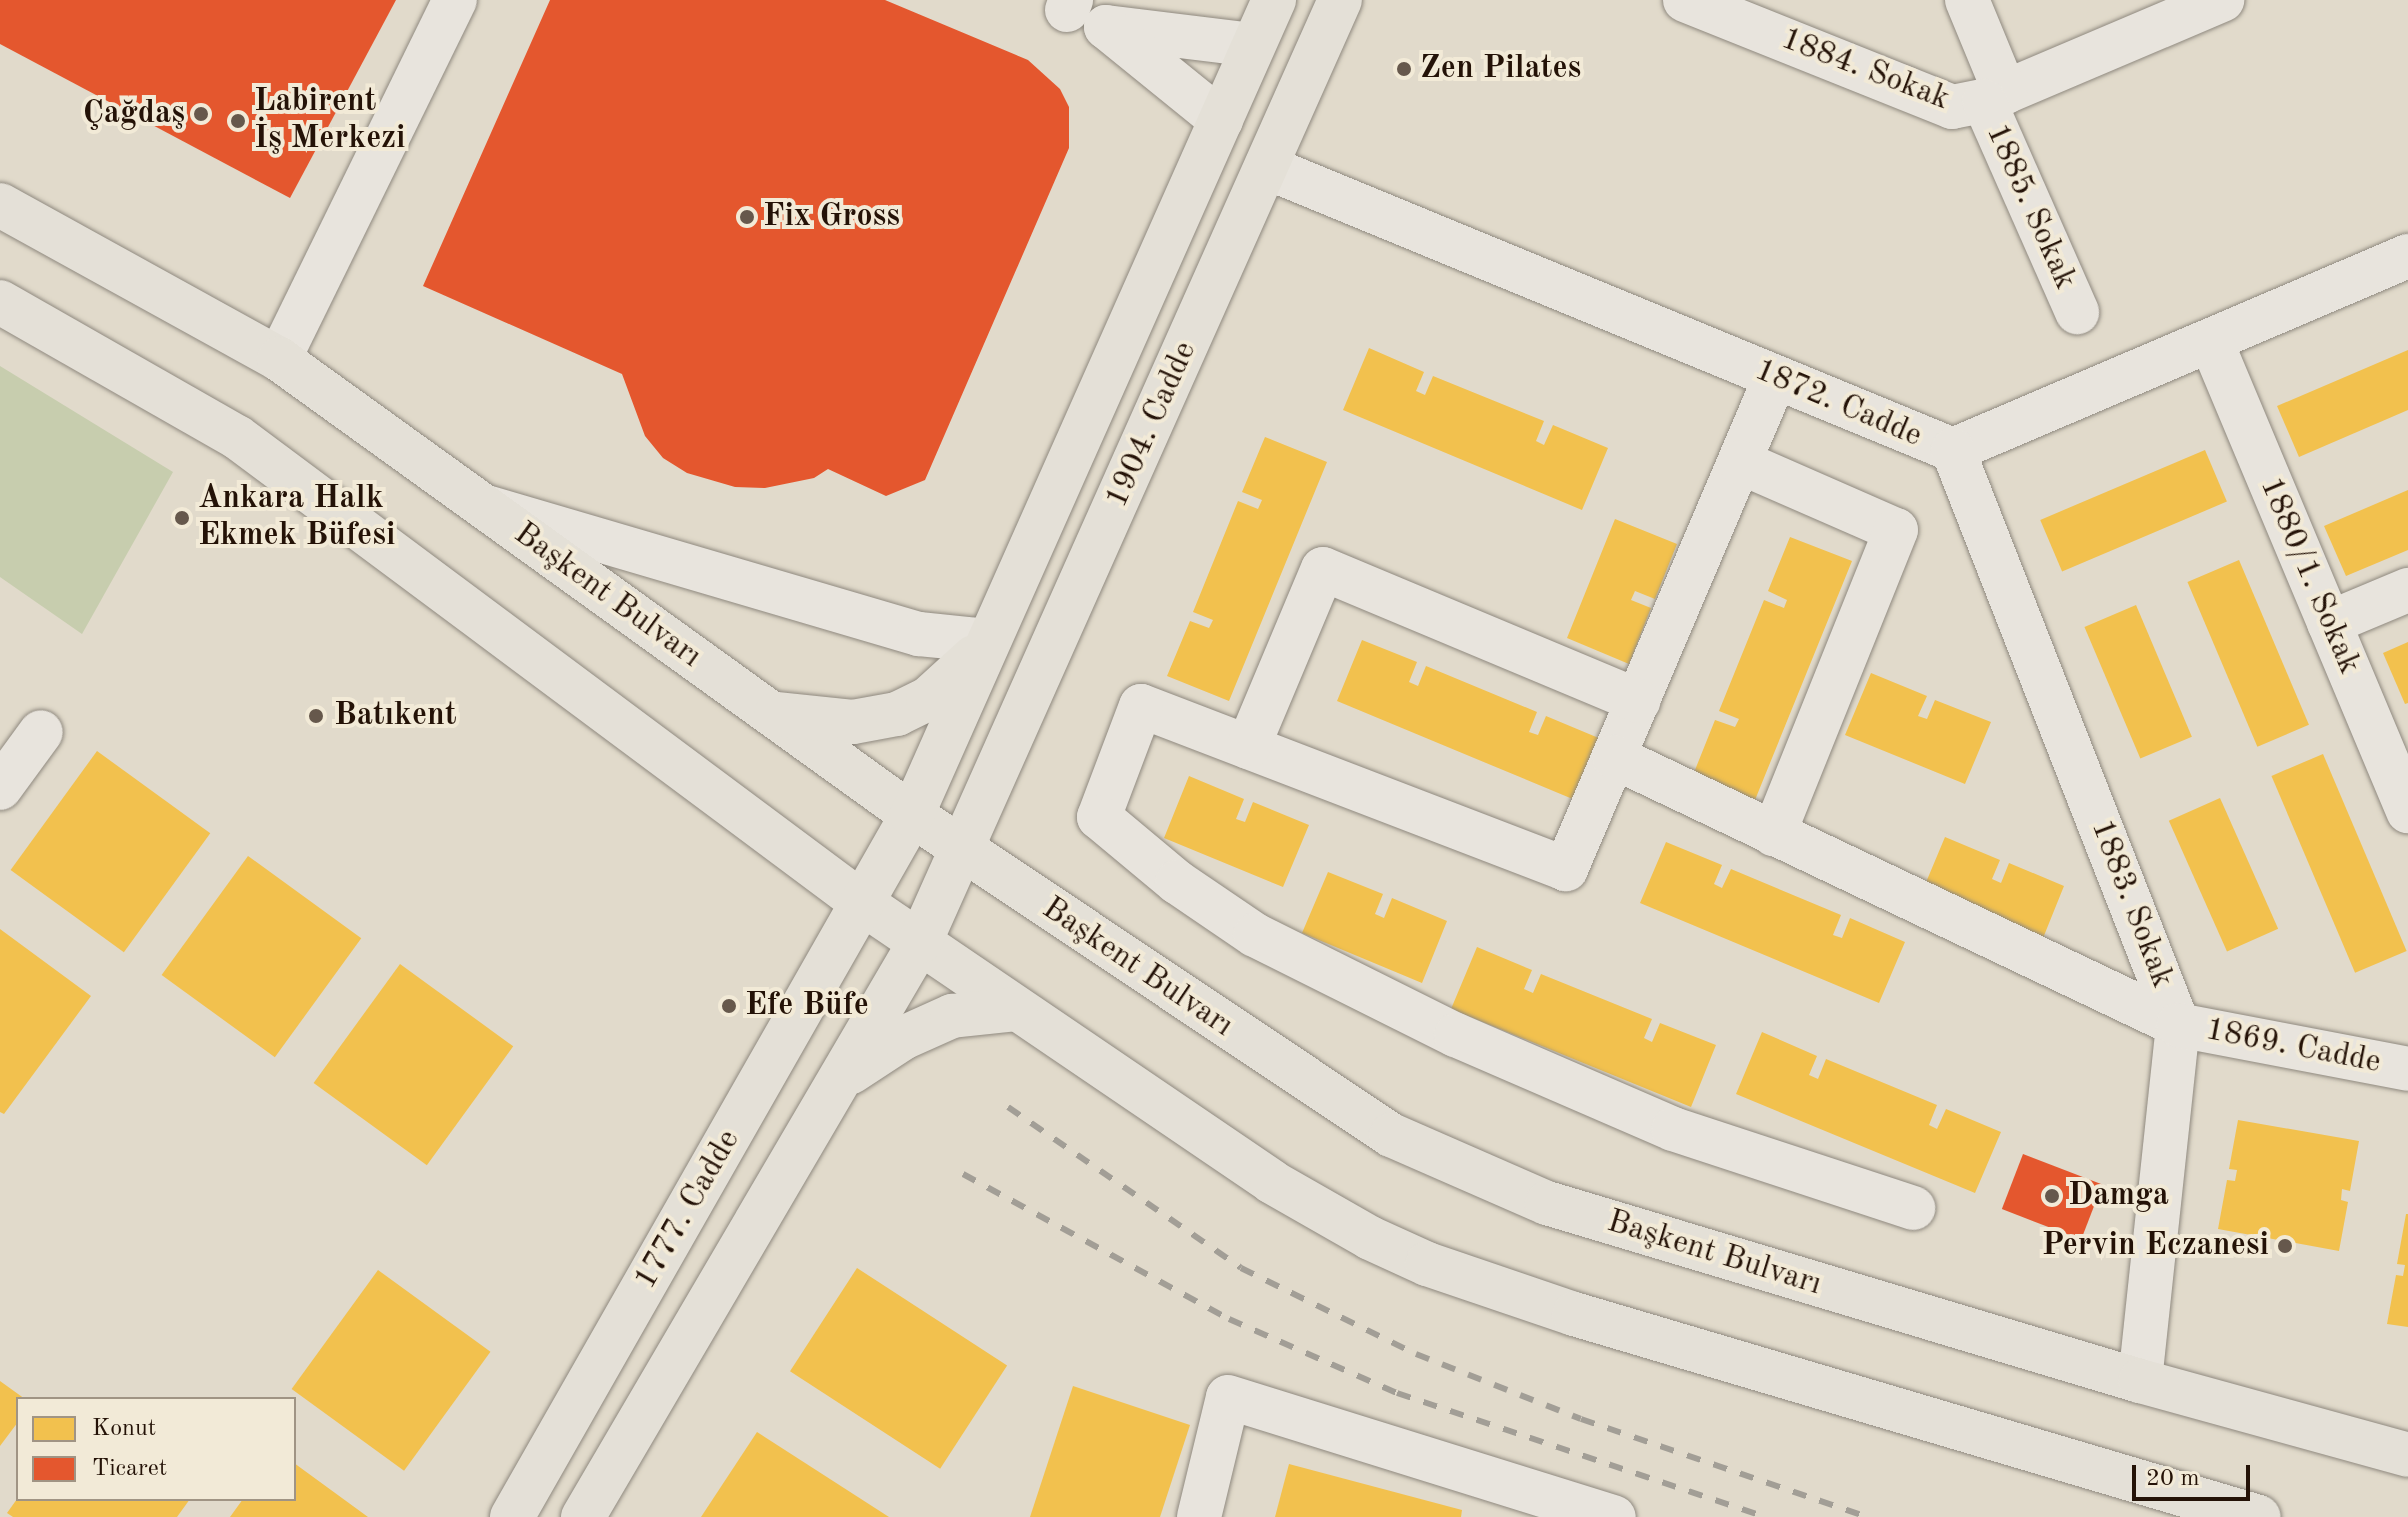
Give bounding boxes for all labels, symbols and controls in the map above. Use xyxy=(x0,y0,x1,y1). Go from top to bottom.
street label: 1884. Sokak xyxy=(1776,20,1954,120)
place label: Zen Pilates xyxy=(1420,50,1581,88)
marker: Zen Pilates xyxy=(1395,60,1413,78)
place label: Labirent İş Merkezi xyxy=(254,84,405,159)
place label: Çağdaş xyxy=(83,95,185,133)
marker: Çağdaş xyxy=(192,105,210,123)
marker: Labirent İş Merkezi xyxy=(229,112,247,130)
street label: 1885. Sokak xyxy=(1976,118,2084,296)
place label: Fix Gross xyxy=(763,198,900,236)
marker: Fix Gross xyxy=(738,208,756,226)
street label: 1904. Cadde xyxy=(1098,336,1206,514)
street label: 1872. Cadde xyxy=(1749,352,1927,456)
street label: 1880/1. Sokak xyxy=(2250,472,2368,680)
place label: Ankara Halk Ekmek Büfesi xyxy=(198,481,395,556)
marker: Ankara Halk Ekmek Büfesi xyxy=(173,509,191,527)
street label: Başkent Bulvarı xyxy=(506,515,708,677)
place label: Batıkent xyxy=(334,697,457,735)
marker: Batıkent xyxy=(305,705,327,727)
street label: 1883. Sokak xyxy=(2081,815,2181,993)
street label: Başkent Bulvarı xyxy=(1034,890,1240,1046)
place label: Efe Büfe xyxy=(745,987,869,1025)
marker: Efe Büfe xyxy=(720,997,738,1015)
street label: 1869. Cadde xyxy=(2202,1011,2384,1083)
street label: 1777. Cadde xyxy=(627,1124,749,1296)
place label: Damga xyxy=(2068,1177,2169,1215)
marker: Damga xyxy=(2043,1187,2061,1205)
street label: Başkent Bulvarı xyxy=(1602,1203,1826,1305)
place label: Pervin Eczanesi xyxy=(2042,1227,2269,1265)
marker: Pervin Eczanesi xyxy=(2276,1237,2294,1255)
legend xyxy=(16,1397,296,1501)
text: Konut xyxy=(92,1417,156,1441)
scale bar xyxy=(2136,1449,2254,1499)
text: Ticaret xyxy=(92,1457,167,1481)
text: 20 m xyxy=(2146,1467,2200,1491)

